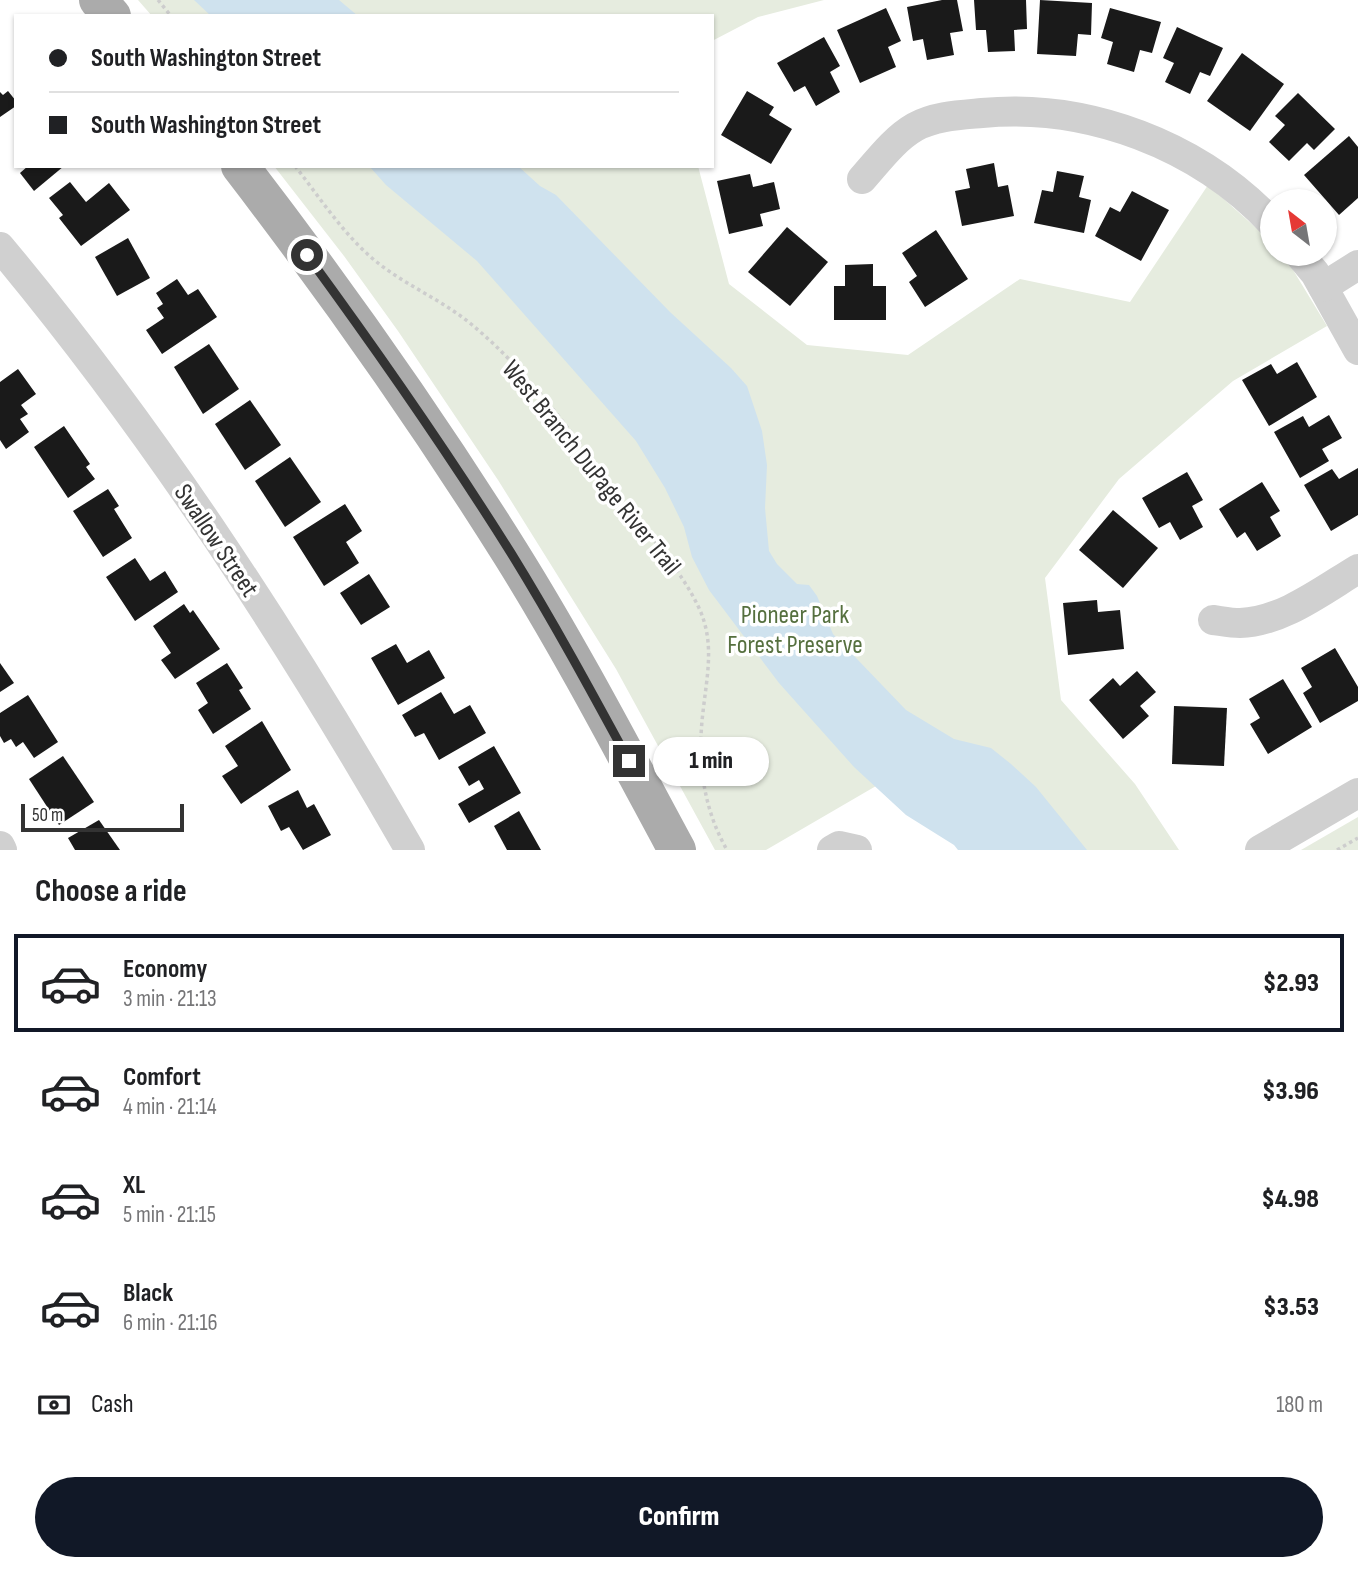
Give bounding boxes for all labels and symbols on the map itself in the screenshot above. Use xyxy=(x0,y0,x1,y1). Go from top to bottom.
north arrow xyxy=(1260,189,1337,266)
route start xyxy=(291,239,323,271)
street label: West Branch DuPage River Trail xyxy=(495,354,687,581)
street label: Swallow Street xyxy=(167,479,265,603)
park label: Pioneer Park Forest Preserve xyxy=(727,600,863,661)
callout: 1 min xyxy=(654,736,769,786)
route end xyxy=(613,745,645,777)
scale bar xyxy=(21,801,184,833)

